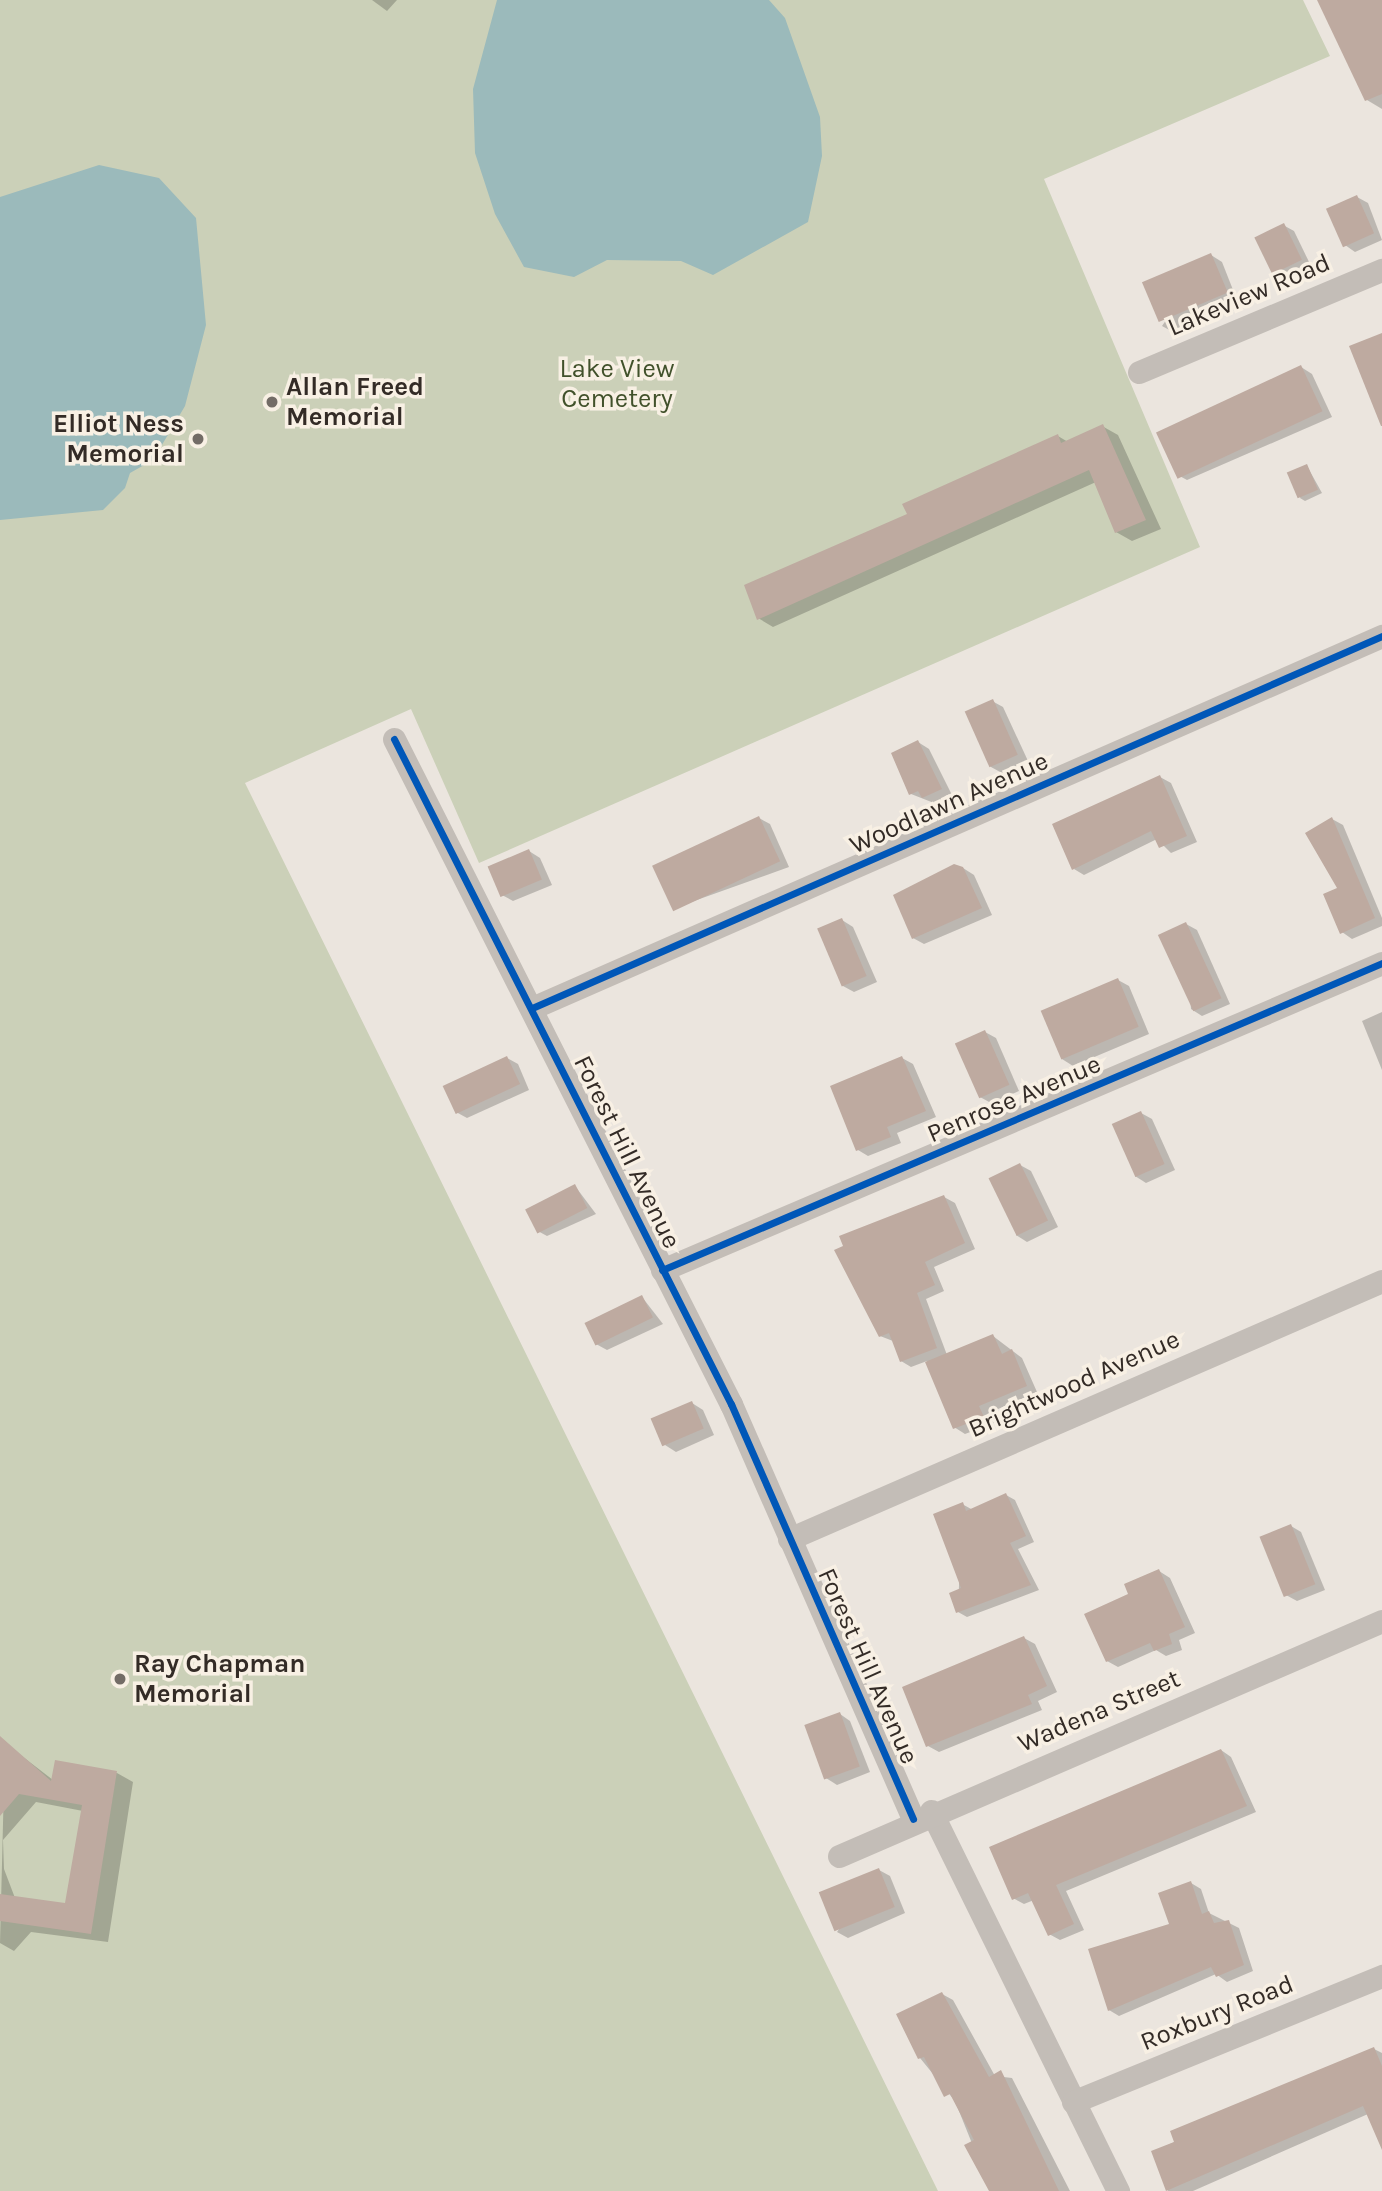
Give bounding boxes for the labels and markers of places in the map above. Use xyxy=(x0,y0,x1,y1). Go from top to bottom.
place label: Allan Freed Memorial xyxy=(286,371,424,432)
marker: Allan Freed Memorial xyxy=(264,394,280,410)
place label: Elliot Ness Memorial xyxy=(53,408,184,470)
marker: Elliot Ness Memorial xyxy=(190,431,206,447)
place label: Ray Chapman Memorial xyxy=(134,1648,305,1710)
marker: Ray Chapman Memorial xyxy=(112,1671,128,1687)

